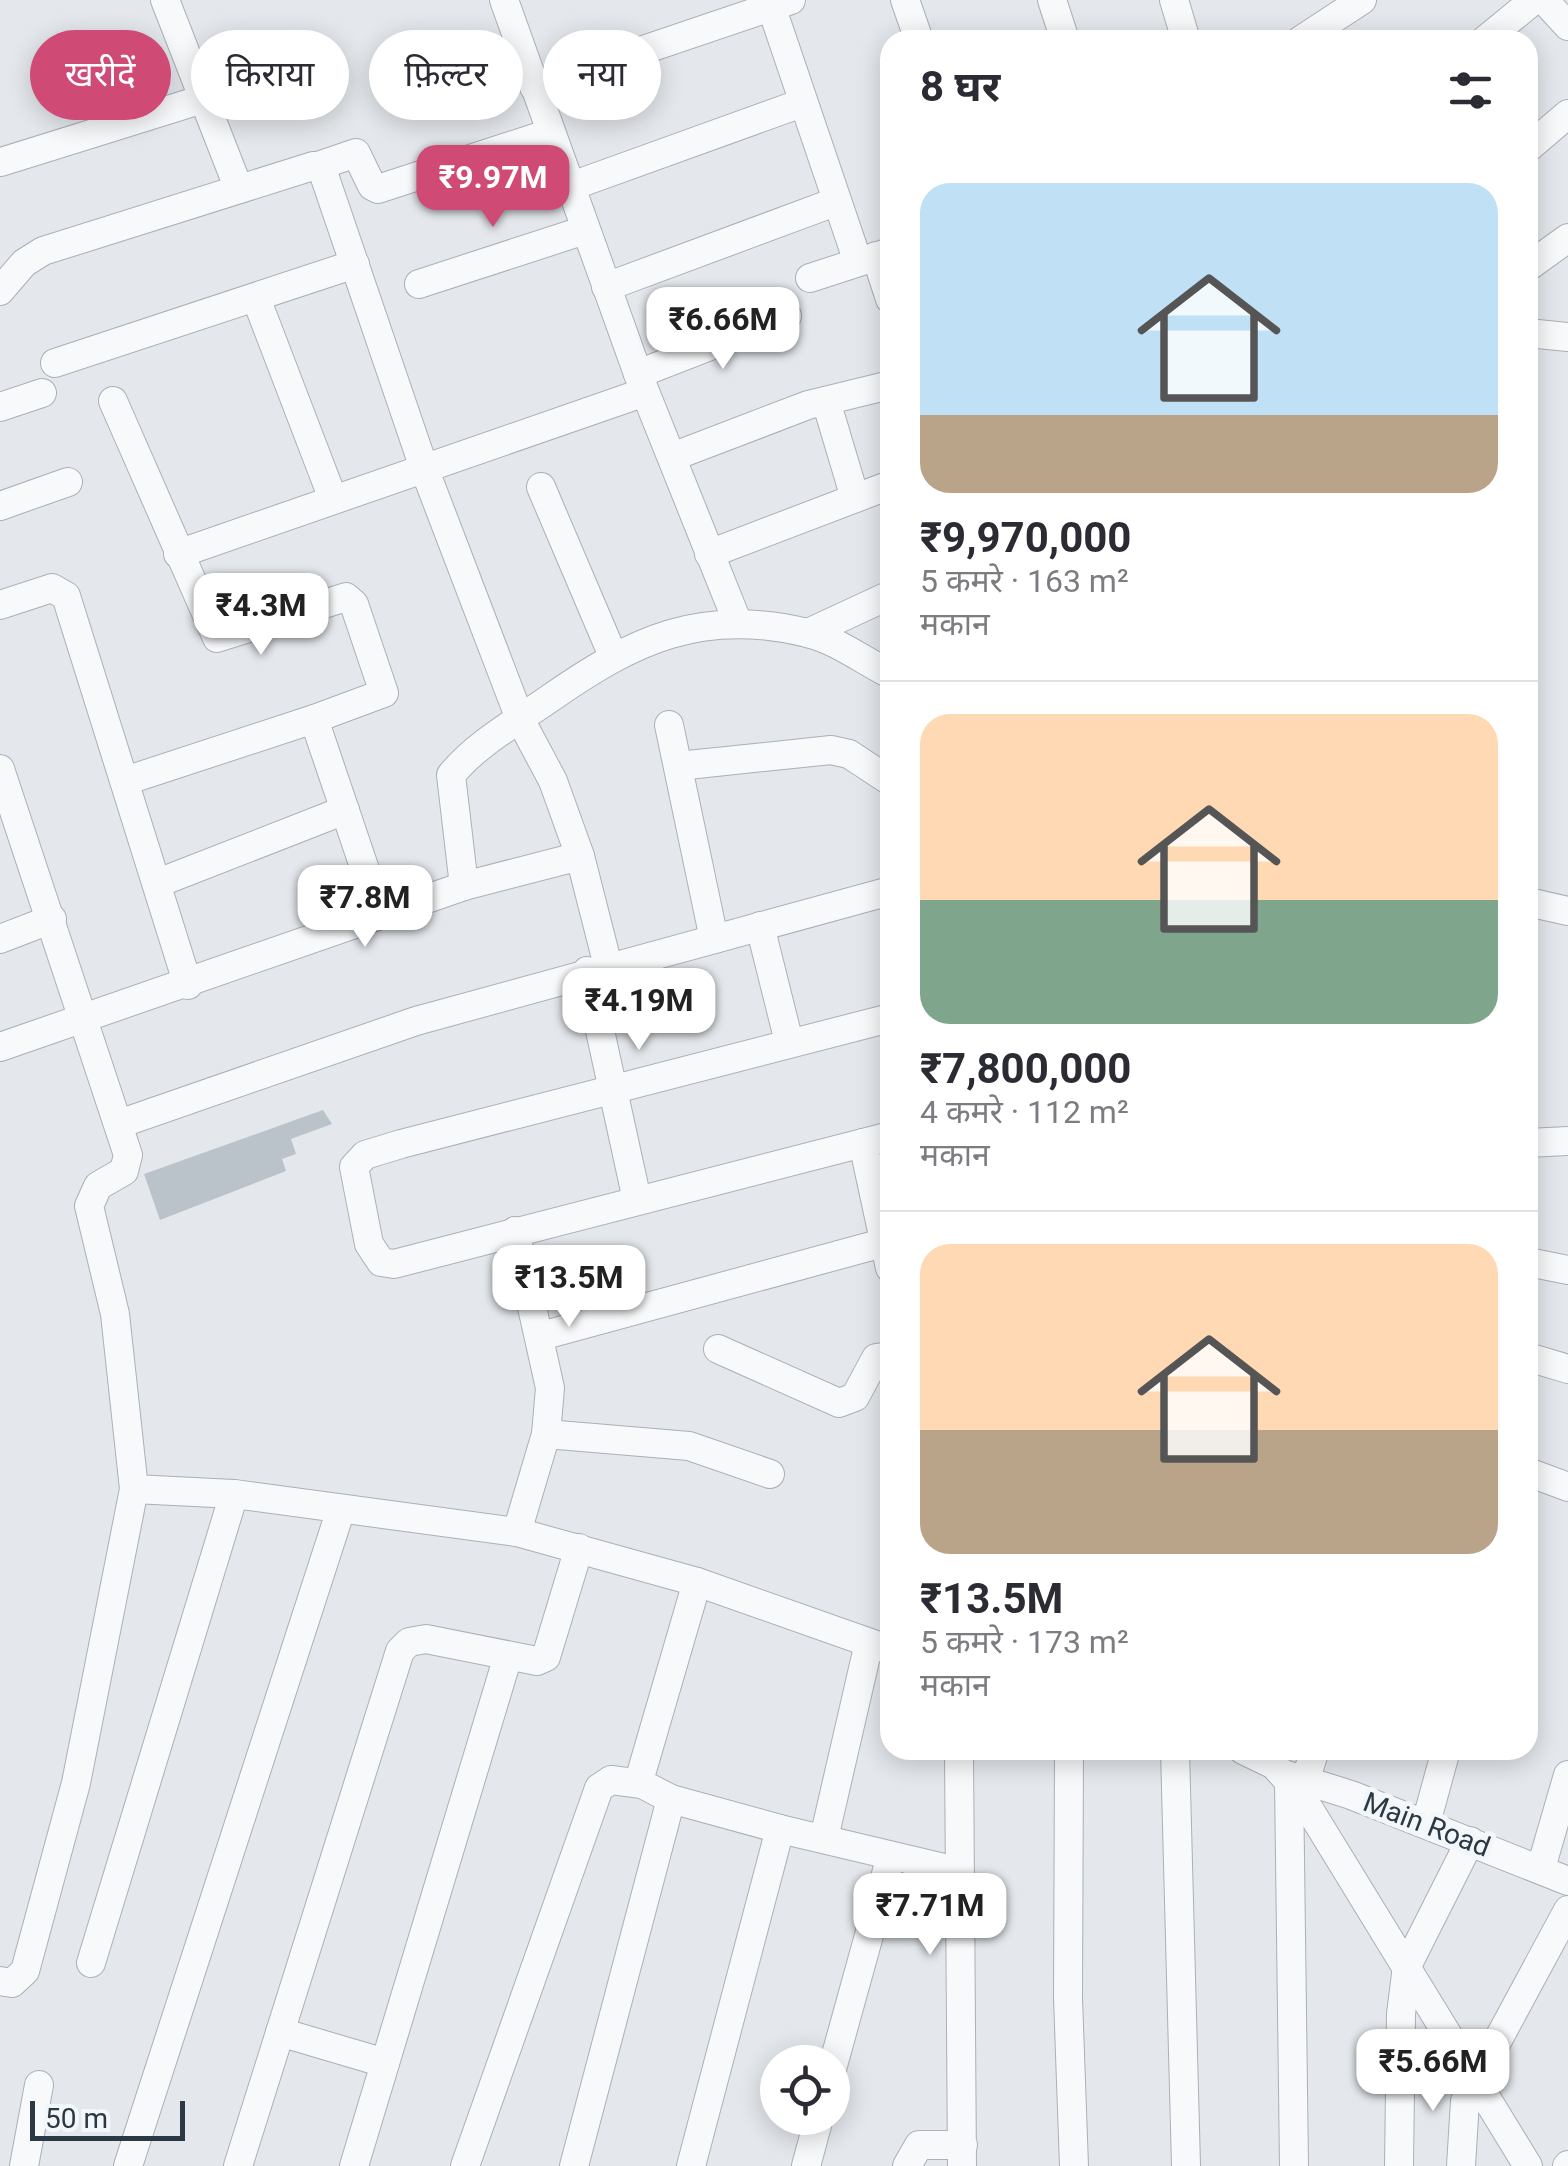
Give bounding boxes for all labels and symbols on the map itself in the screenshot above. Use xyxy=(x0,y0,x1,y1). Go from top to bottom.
pin: ₹9.97M xyxy=(412,145,574,230)
pin: ₹6.66M xyxy=(642,287,804,372)
pin: ₹4.3M xyxy=(191,573,331,658)
pin: ₹7.8M xyxy=(295,865,435,950)
pin: ₹4.19M xyxy=(558,968,720,1053)
pin: ₹13.5M xyxy=(488,1245,650,1330)
street label: Main Road xyxy=(1359,1785,1495,1864)
pin: ₹7.71M xyxy=(849,1873,1011,1958)
pin: ₹5.66M xyxy=(1352,2029,1514,2114)
scale bar xyxy=(30,2096,185,2140)

